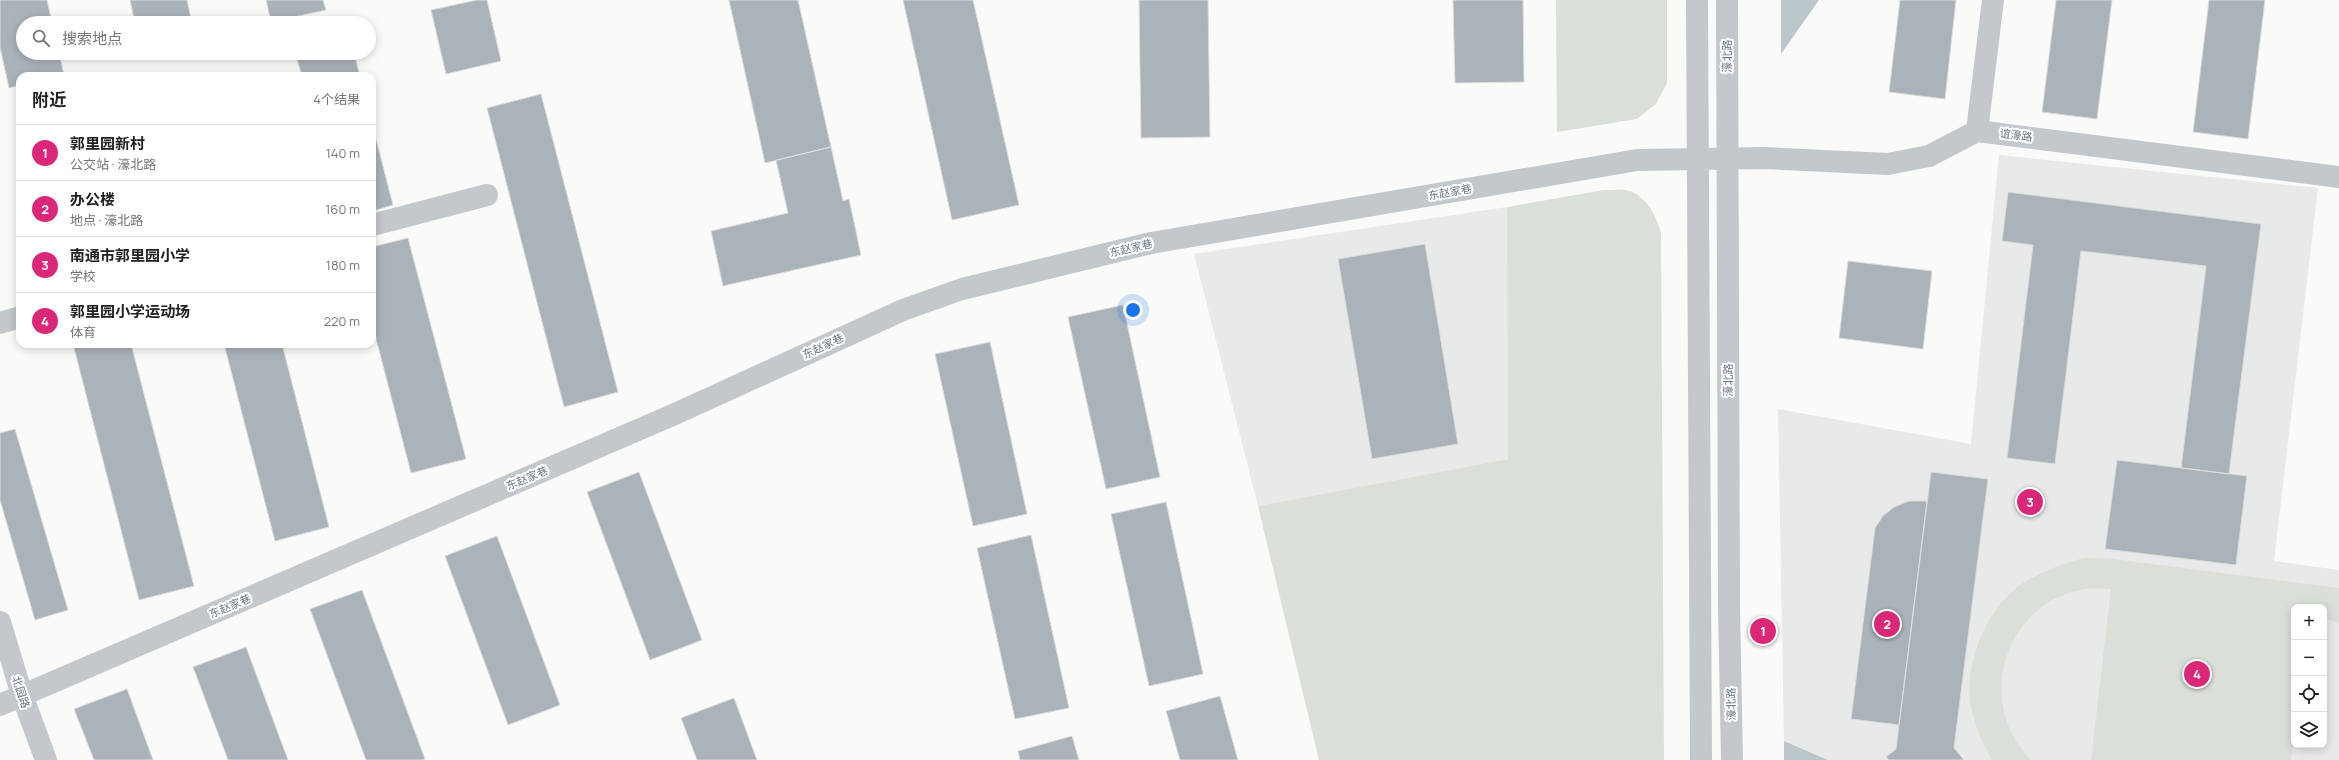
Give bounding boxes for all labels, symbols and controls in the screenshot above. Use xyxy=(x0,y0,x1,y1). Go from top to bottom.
search box xyxy=(16,16,376,60)
icon: search xyxy=(30,27,52,49)
text: 搜索地点 xyxy=(62,28,122,49)
street label: 濠北路 xyxy=(1719,40,1734,73)
text: 附近 xyxy=(32,88,66,111)
text: 4个结果 xyxy=(313,90,360,108)
street label: 谊濠路 xyxy=(1999,125,2033,144)
text: 郭里园新村 xyxy=(70,133,145,154)
text: 1 xyxy=(42,144,48,162)
text: 140 m xyxy=(326,144,360,162)
text: 公交站 · 濠北路 xyxy=(70,155,156,173)
street label: 东赵家巷 xyxy=(1427,180,1473,203)
text: 办公楼 xyxy=(70,189,115,210)
text: 2 xyxy=(41,200,49,218)
text: 160 m xyxy=(325,200,360,218)
text: 地点 · 濠北路 xyxy=(70,211,143,229)
street label: 东赵家巷 xyxy=(1108,235,1154,260)
text: 南通市郭里园小学 xyxy=(70,245,190,266)
text: 3 xyxy=(41,256,49,274)
text: 180 m xyxy=(326,256,360,274)
text: 学校 xyxy=(70,267,96,285)
your location xyxy=(1123,300,1143,320)
text: 郭里园小学运动场 xyxy=(70,301,190,322)
text: 4 xyxy=(41,312,49,330)
text: 220 m xyxy=(324,312,360,330)
text: 体育 xyxy=(70,323,96,341)
street label: 东赵家巷 xyxy=(800,329,846,362)
street label: 濠北路 xyxy=(1720,364,1735,397)
street label: 东赵家巷 xyxy=(504,462,550,493)
pin: 3 xyxy=(2017,487,2043,517)
street label: 东赵家巷 xyxy=(207,590,253,621)
map controls xyxy=(2291,604,2327,748)
button: + xyxy=(2291,604,2327,640)
pin: 2 xyxy=(1874,609,1900,639)
pin: 1 xyxy=(1750,616,1776,646)
button: − xyxy=(2291,640,2327,676)
pin: 4 xyxy=(2184,659,2210,689)
street label: 北园路 xyxy=(9,674,34,710)
button: locate xyxy=(2291,676,2327,712)
street label: 濠北路 xyxy=(1723,687,1738,721)
button: layers xyxy=(2291,712,2327,748)

